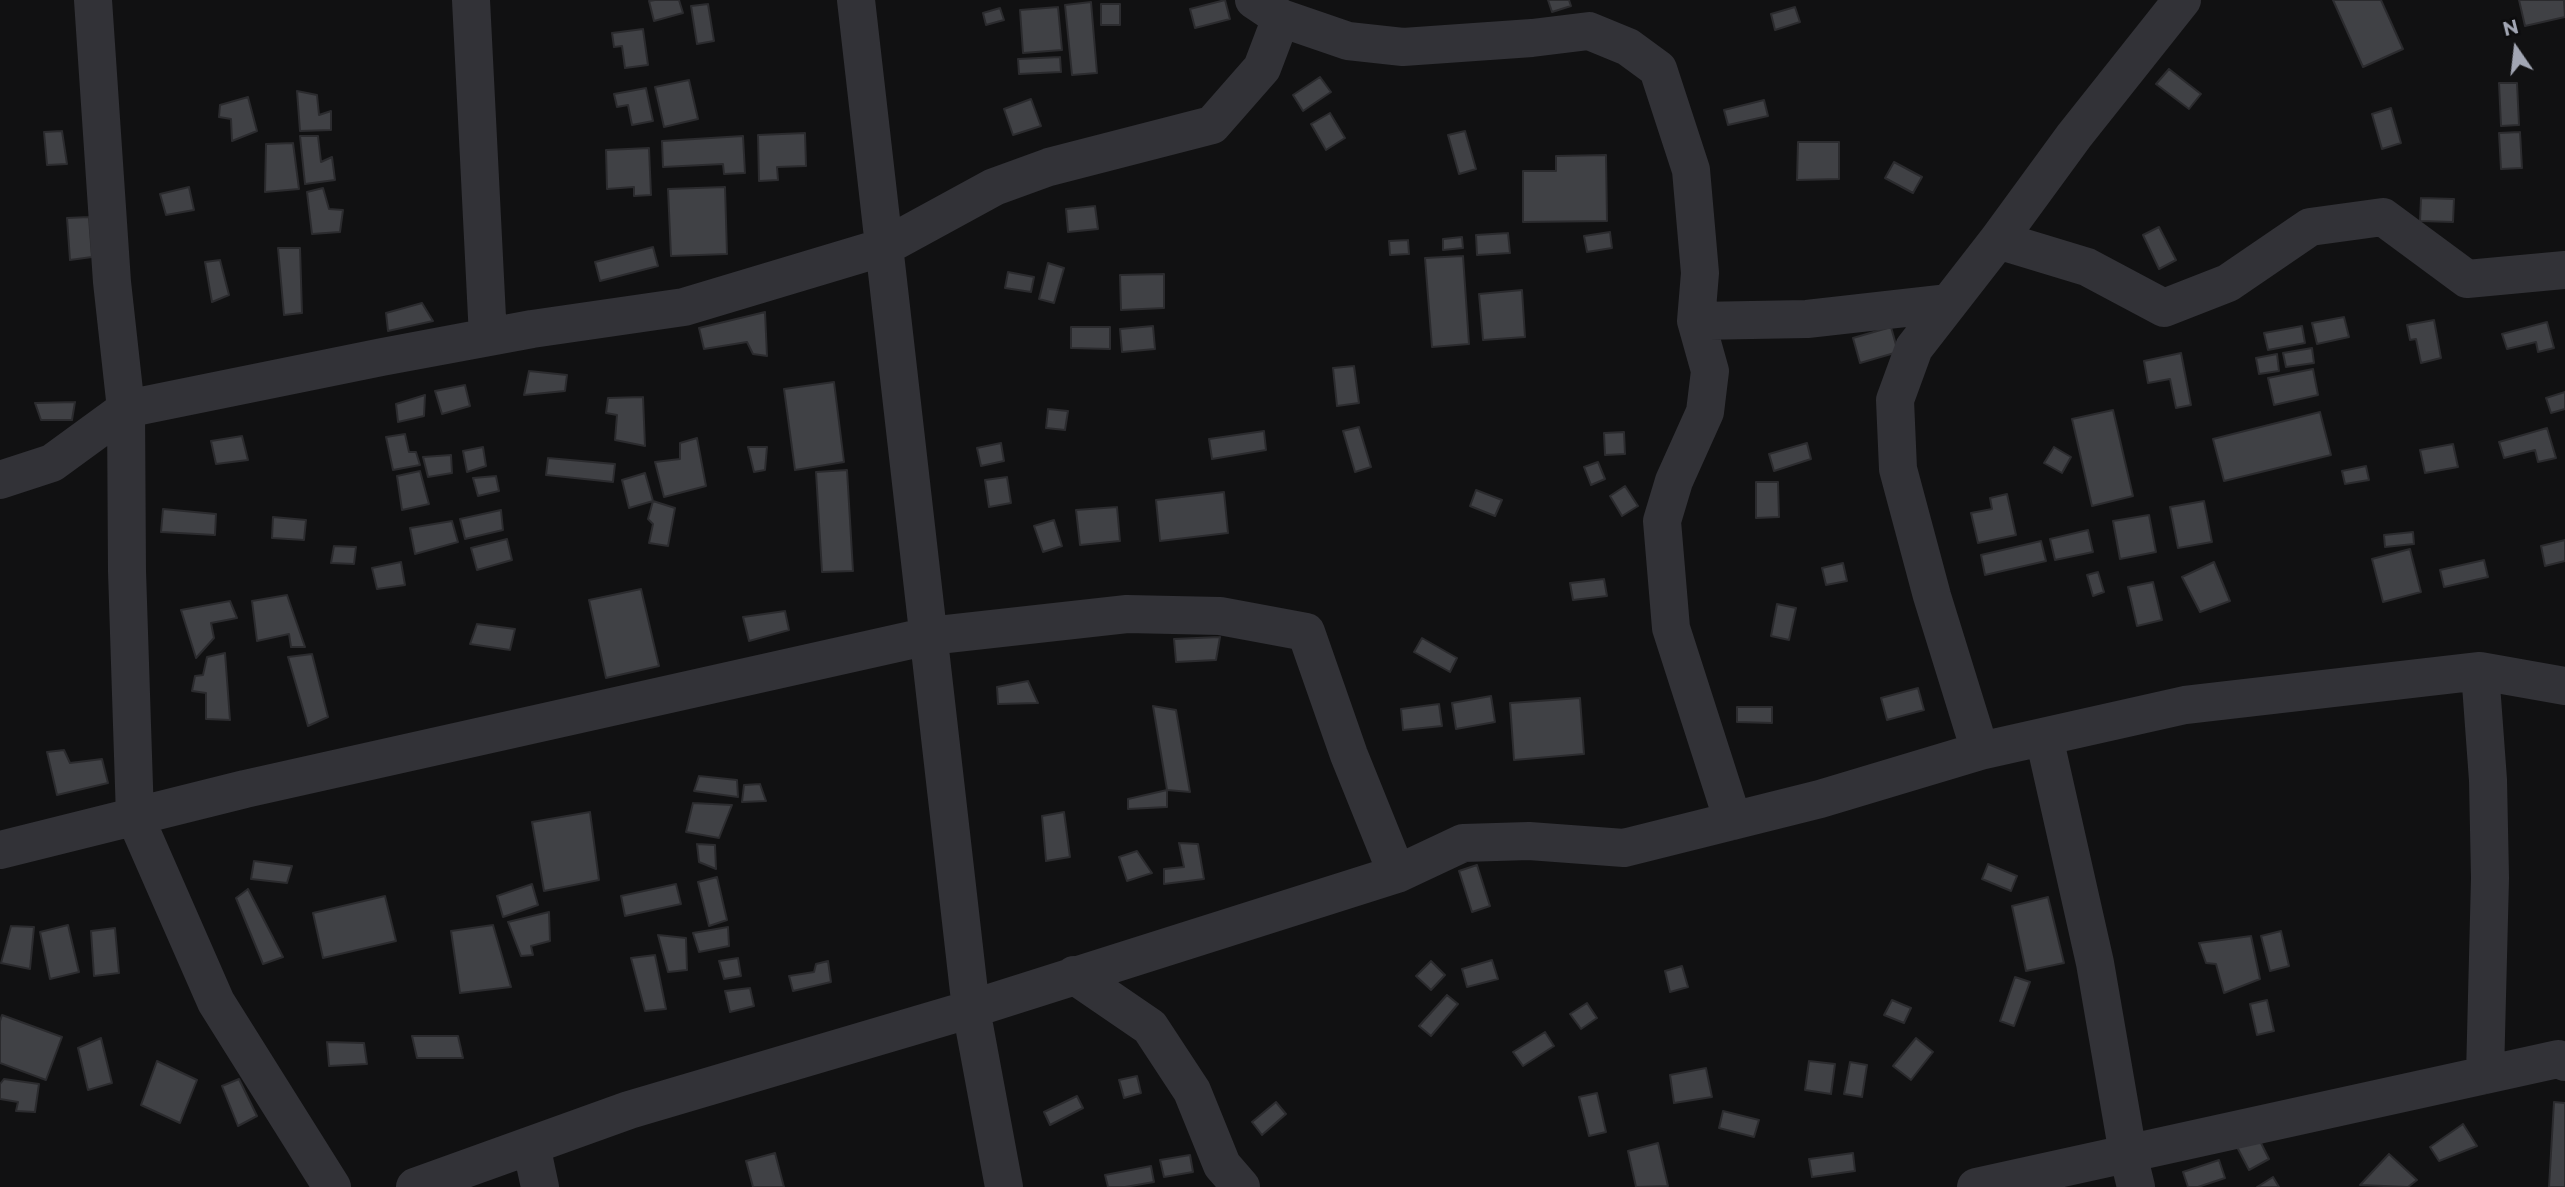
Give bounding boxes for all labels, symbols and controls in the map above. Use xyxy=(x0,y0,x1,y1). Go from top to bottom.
north arrow xyxy=(2481,14,2551,84)
text: N xyxy=(2501,15,2521,41)

